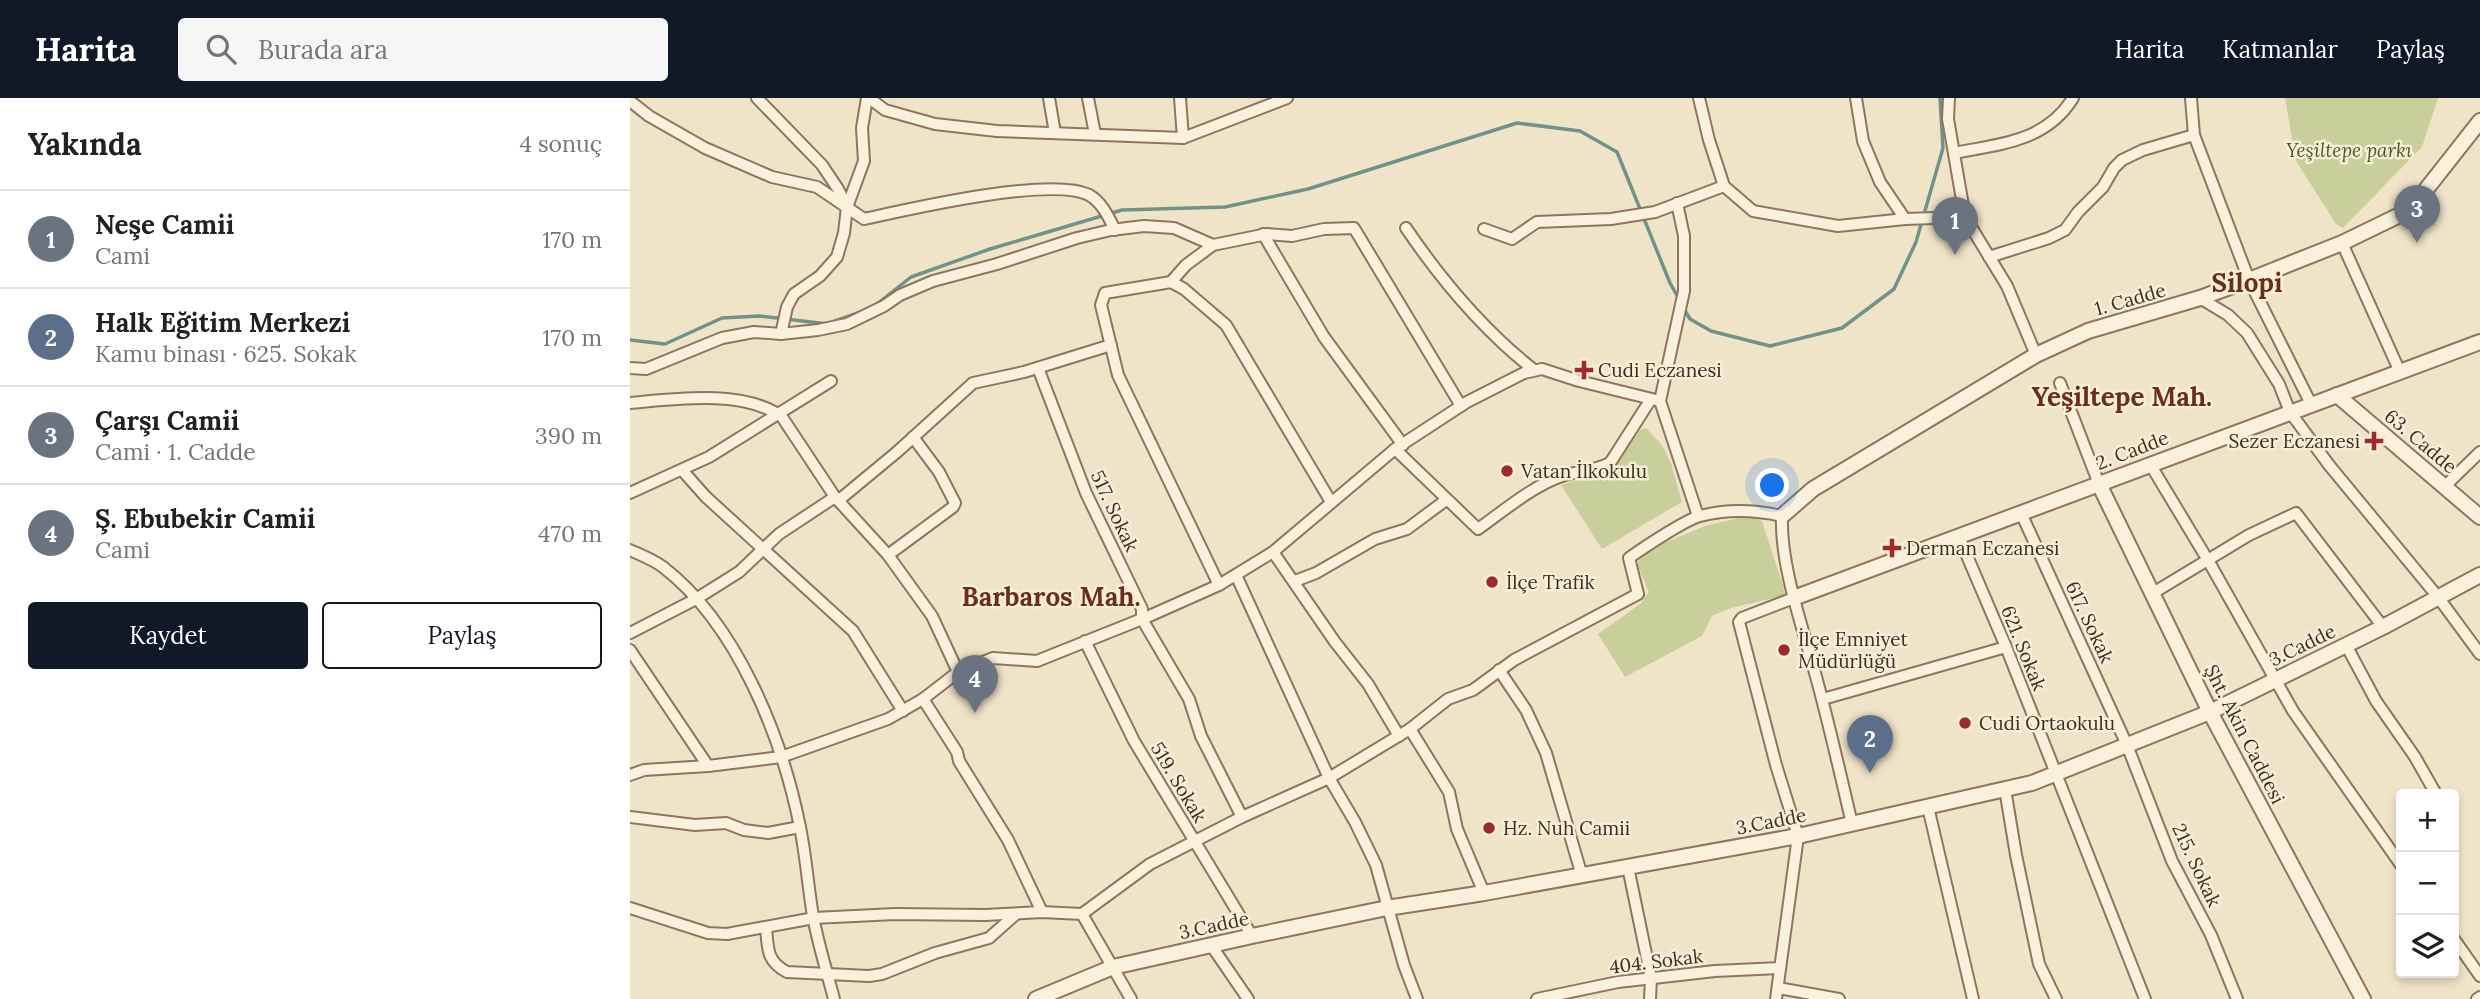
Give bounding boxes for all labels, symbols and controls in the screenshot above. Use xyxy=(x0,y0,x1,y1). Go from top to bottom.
search box xyxy=(178,18,668,81)
text: Harita xyxy=(35,28,136,70)
icon: search xyxy=(202,30,240,68)
text: Burada ara xyxy=(258,33,388,66)
text: Harita xyxy=(2115,34,2184,65)
text: Katmanlar xyxy=(2222,34,2338,65)
text: Paylaş xyxy=(2376,34,2445,65)
text: Yakında xyxy=(28,125,142,163)
text: 4 sonuç xyxy=(519,129,602,158)
park label: Yeşiltepe parkı xyxy=(2286,138,2412,162)
pin: 3 xyxy=(2394,185,2440,243)
pin: 1 xyxy=(1932,197,1978,255)
text: Neşe Camii xyxy=(95,208,234,241)
text: 1 xyxy=(46,225,56,254)
text: 170 m xyxy=(542,225,602,254)
text: Cami xyxy=(95,241,150,270)
district label: Silopi xyxy=(2211,266,2283,299)
street label: 1. Cadde xyxy=(2092,277,2168,321)
text: Halk Eğitim Merkezi xyxy=(95,306,350,339)
text: 2 xyxy=(45,323,57,352)
text: 170 m xyxy=(542,323,602,352)
text: Kamu binası · 625. Sokak xyxy=(95,339,357,368)
place label: Cudi Eczanesi xyxy=(1598,358,1722,382)
marker: Cudi Eczanesi xyxy=(1576,362,1592,378)
district label: Yeşiltepe Mah. xyxy=(2032,380,2212,413)
text: Çarşı Camii xyxy=(95,404,239,437)
street label: 63. Cadde xyxy=(2380,404,2462,478)
text: 3 xyxy=(45,421,57,450)
text: 390 m xyxy=(535,421,602,450)
street label: 2. Cadde xyxy=(2092,425,2172,475)
place label: Sezer Eczanesi xyxy=(2229,429,2360,453)
marker: Sezer Eczanesi xyxy=(2366,433,2382,449)
text: Cami · 1. Cadde xyxy=(95,437,256,466)
place label: Vatan İlkokulu xyxy=(1520,459,1647,483)
marker: Vatan İlkokulu xyxy=(1499,463,1515,479)
street label: 517. Sokak xyxy=(1086,467,1145,556)
your location xyxy=(1755,468,1789,502)
text: Ş. Ebubekir Camii xyxy=(95,502,315,535)
text: 4 xyxy=(45,519,57,548)
text: 470 m xyxy=(538,519,602,548)
text: Cami xyxy=(95,535,150,564)
place label: Derman Eczanesi xyxy=(1906,536,2059,560)
marker: Derman Eczanesi xyxy=(1884,540,1900,556)
place label: İlçe Trafik xyxy=(1506,570,1595,594)
marker: İlçe Trafik xyxy=(1484,574,1500,590)
street label: 617. Sokak xyxy=(2061,577,2120,667)
district label: Barbaros Mah. xyxy=(962,580,1140,613)
button: Kaydet xyxy=(28,602,308,669)
button: Paylaş xyxy=(322,602,602,669)
street label: 621. Sokak xyxy=(1996,602,2052,695)
street label: 3.Cadde xyxy=(2265,619,2339,671)
place label: İlçe Emniyet Müdürlüğü xyxy=(1798,627,1909,673)
marker: İlçe Emniyet Müdürlüğü xyxy=(1776,642,1792,658)
pin: 4 xyxy=(952,655,998,713)
street label: Şht. Akin Caddesi xyxy=(2200,660,2290,808)
place label: Cudi Ortaokulu xyxy=(1979,711,2115,735)
pin: 2 xyxy=(1847,715,1893,773)
marker: Cudi Ortaokulu xyxy=(1957,715,1973,731)
street label: 519. Sokak xyxy=(1146,737,1213,827)
map controls xyxy=(2396,789,2459,978)
button: + xyxy=(2396,789,2459,852)
street label: 3.Cadde xyxy=(1734,802,1808,840)
place label: Hz. Nuh Camii xyxy=(1503,816,1630,840)
street label: 215. Sokak xyxy=(2167,819,2227,911)
marker: Hz. Nuh Camii xyxy=(1481,820,1497,836)
button: − xyxy=(2396,852,2459,915)
street label: 3.Cadde xyxy=(1177,906,1251,944)
button: layers xyxy=(2396,915,2459,978)
street label: 404. Sokak xyxy=(1608,943,1705,979)

